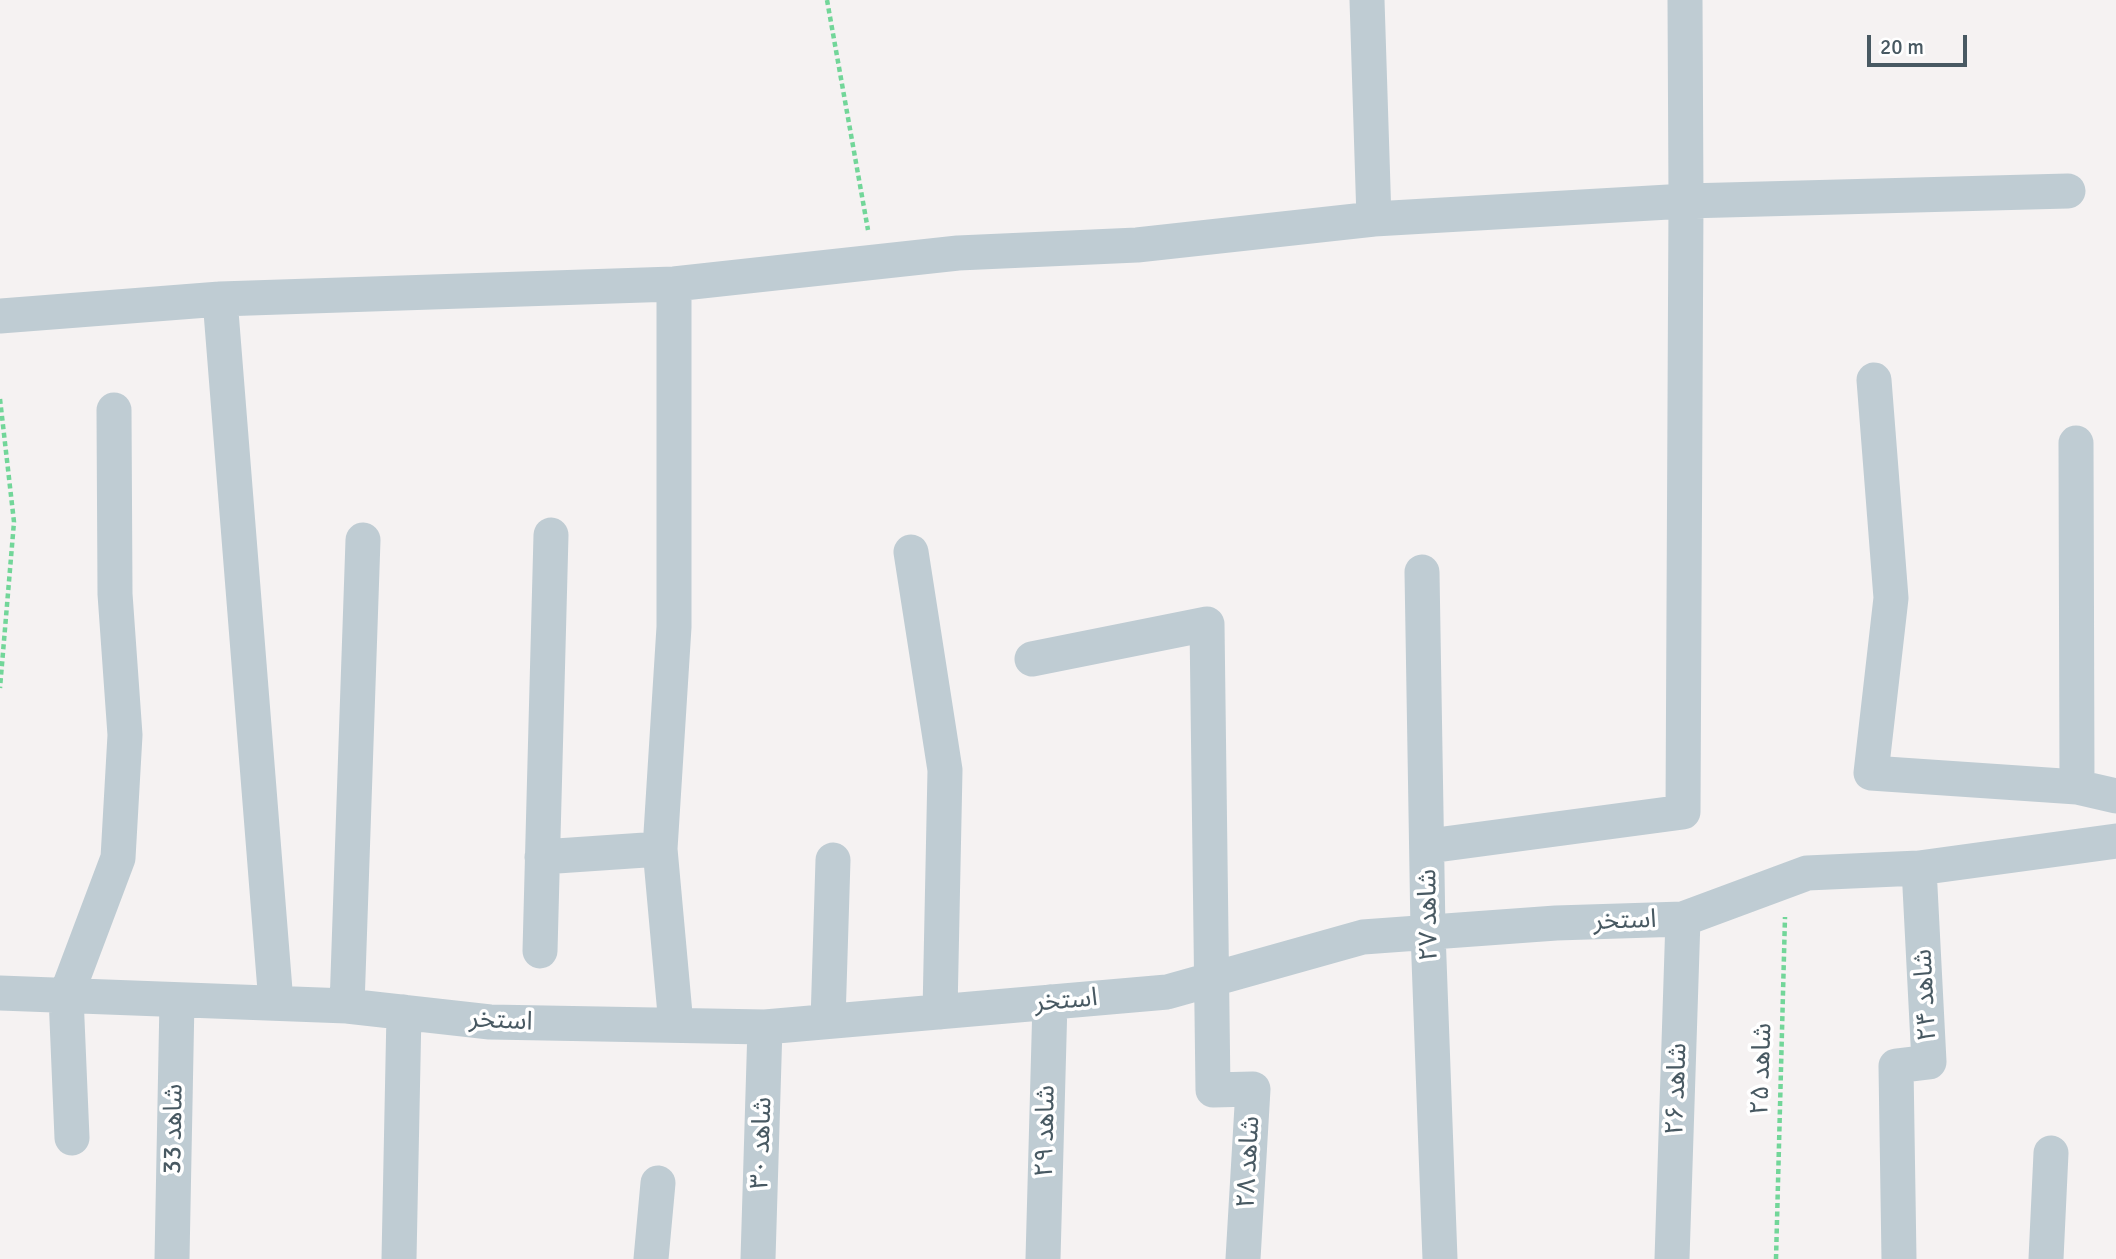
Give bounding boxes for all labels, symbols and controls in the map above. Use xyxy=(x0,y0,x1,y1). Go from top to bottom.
scale bar xyxy=(1871,21,1971,65)
text: 20 m xyxy=(1880,34,1924,60)
street label: شاهد ۲۷ xyxy=(1413,869,1445,961)
street label: استخر xyxy=(1593,904,1657,938)
street label: شاهد ۲۴ xyxy=(1908,948,1944,1042)
street label: استخر xyxy=(1033,983,1099,1019)
street label: استخر xyxy=(469,1004,533,1038)
street label: شاهد ۲۵ xyxy=(1745,1022,1779,1116)
street label: شاهد ۲۶ xyxy=(1660,1042,1694,1136)
street label: شاهد 33 xyxy=(158,1083,190,1175)
street label: شاهد ۲۹ xyxy=(1030,1085,1062,1177)
street label: شاهد ۳۰ xyxy=(745,1096,779,1190)
street label: شاهد ۲۸ xyxy=(1231,1115,1267,1209)

